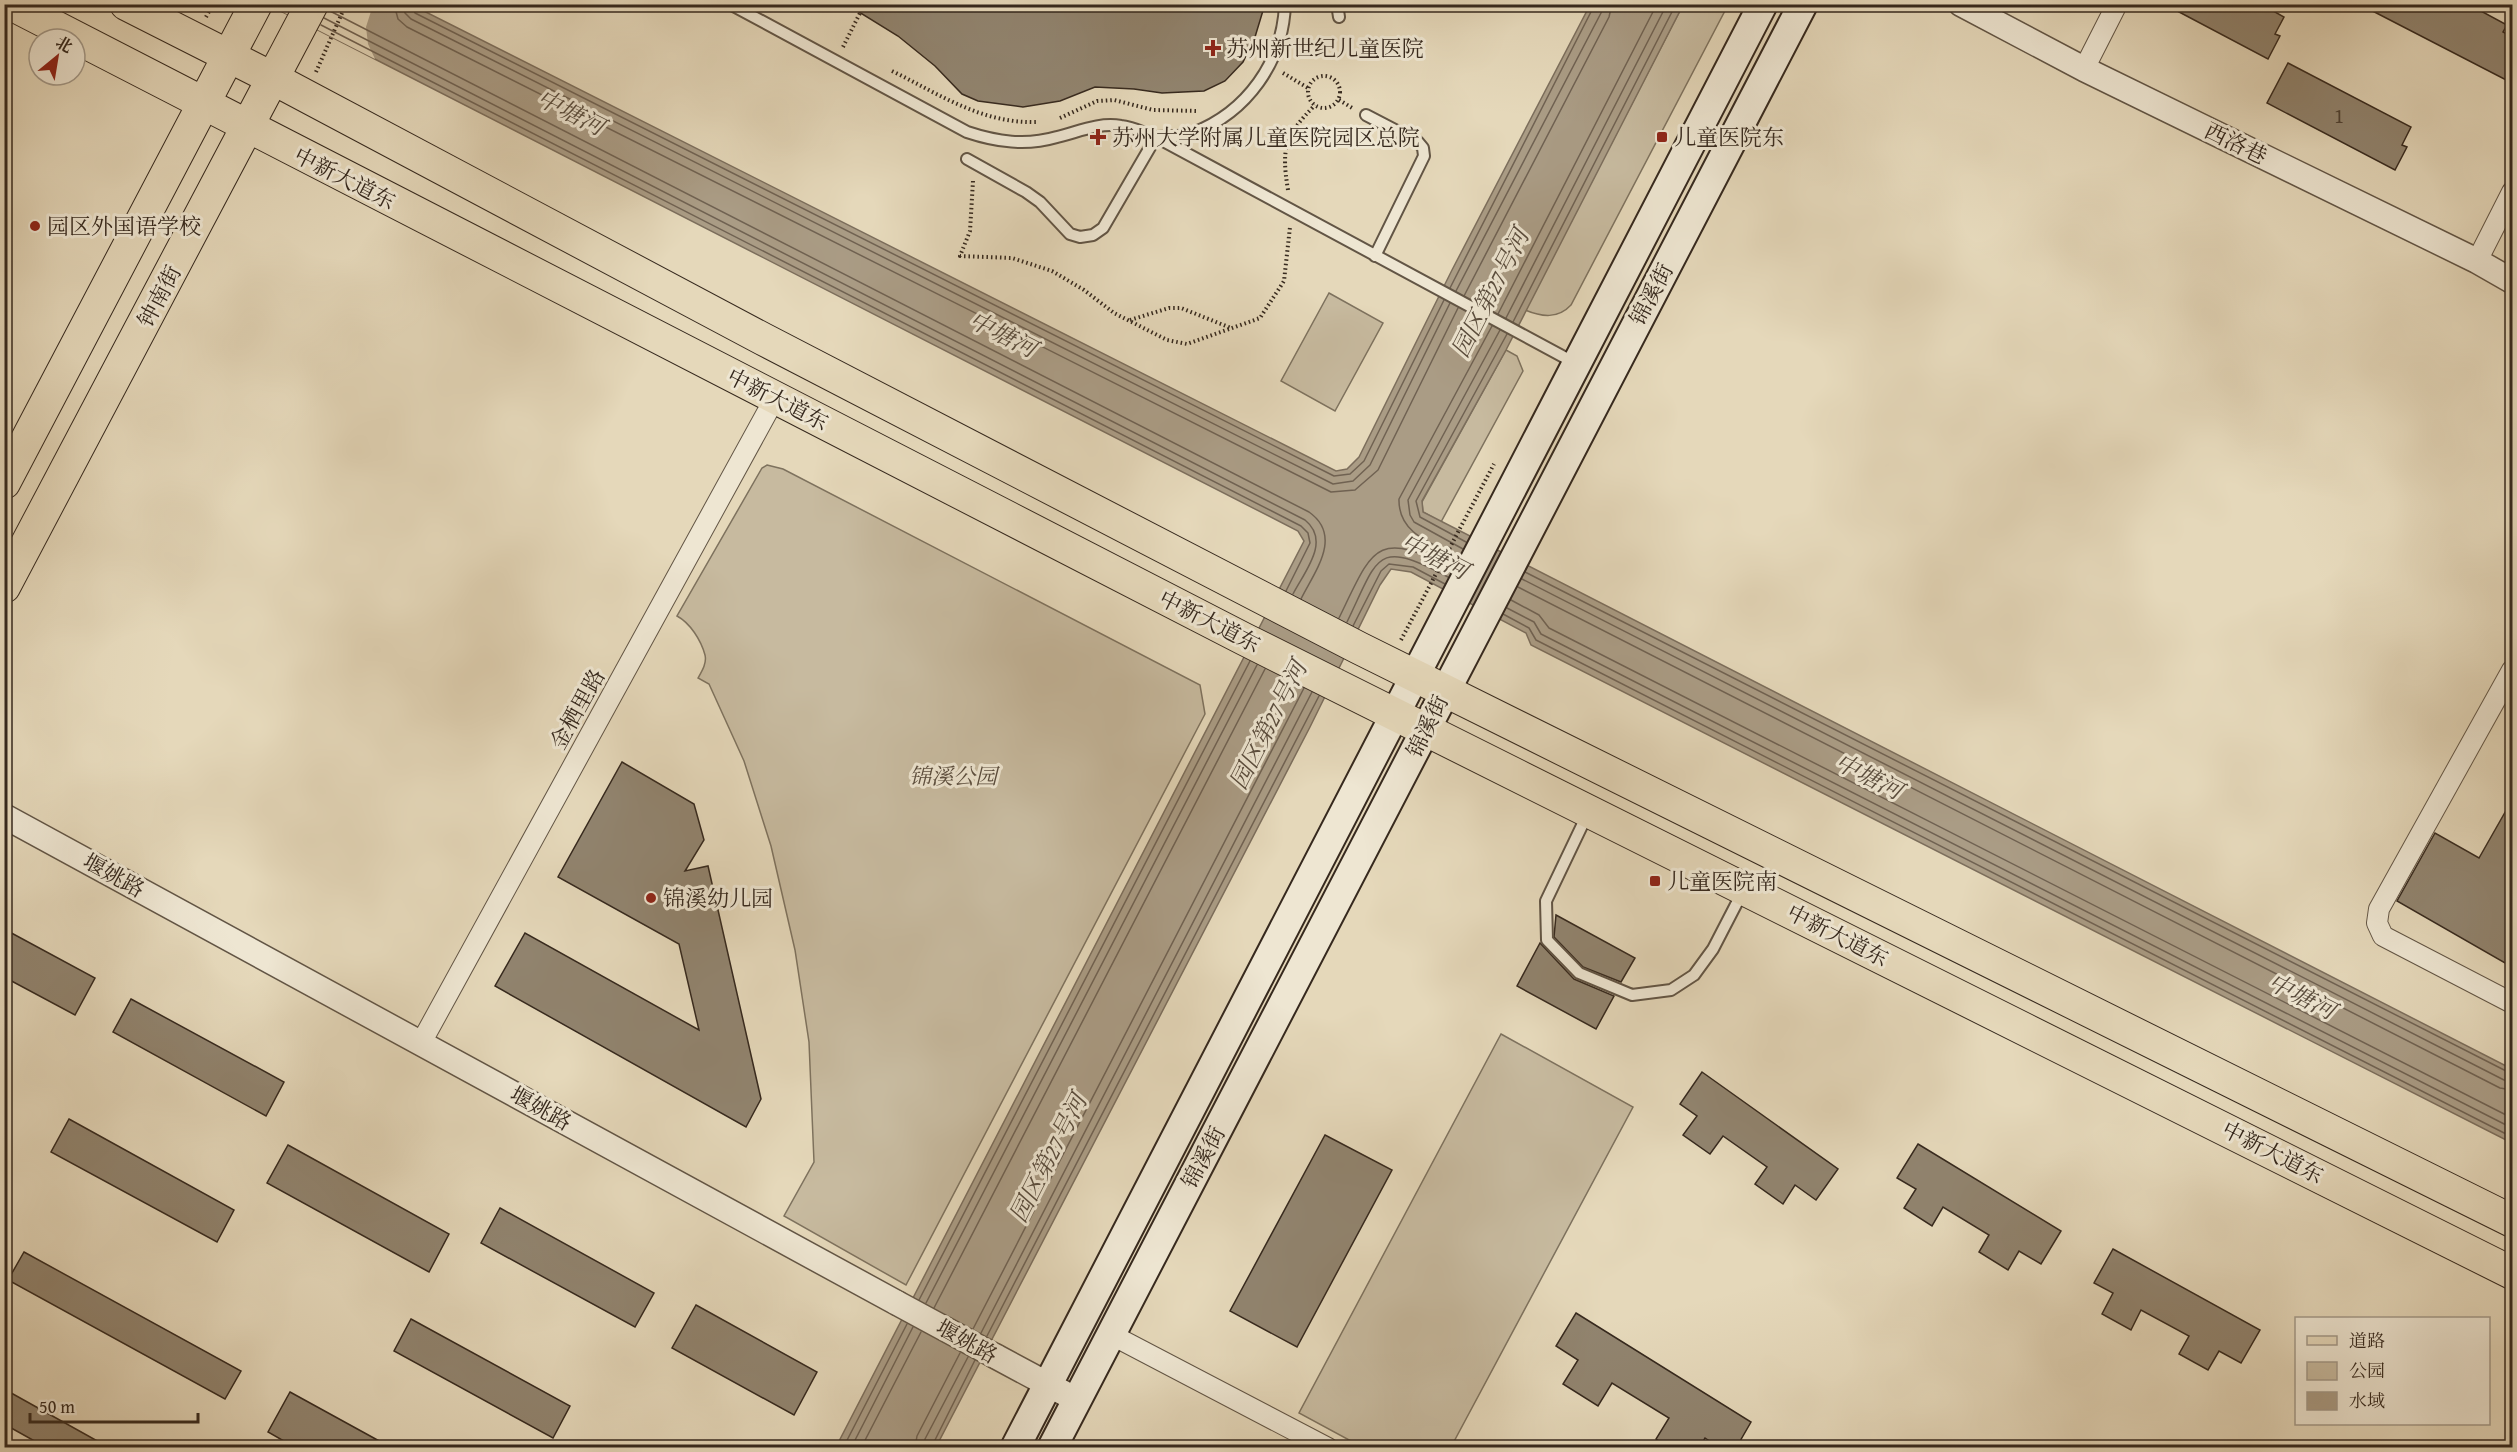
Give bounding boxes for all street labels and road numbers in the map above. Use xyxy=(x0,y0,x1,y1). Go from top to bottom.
street label: 西洛巷 xyxy=(2199,114,2273,172)
street label: 中新大道东 xyxy=(289,139,401,217)
street label: 锦溪街 xyxy=(1621,257,1681,331)
street label: 钟南街 xyxy=(129,259,189,333)
street label: 中新大道东 xyxy=(722,360,834,438)
street label: 中新大道东 xyxy=(1154,582,1266,660)
street label: 金栖里路 xyxy=(542,663,612,755)
street label: 锦溪街 xyxy=(1398,689,1456,763)
street label: 堰姚路 xyxy=(77,845,151,905)
street label: 中新大道东 xyxy=(1782,896,1894,974)
street label: 堰姚路 xyxy=(504,1078,578,1138)
street label: 中新大道东 xyxy=(2217,1113,2329,1191)
street label: 锦溪街 xyxy=(1173,1120,1233,1194)
street label: 堰姚路 xyxy=(930,1311,1004,1371)

